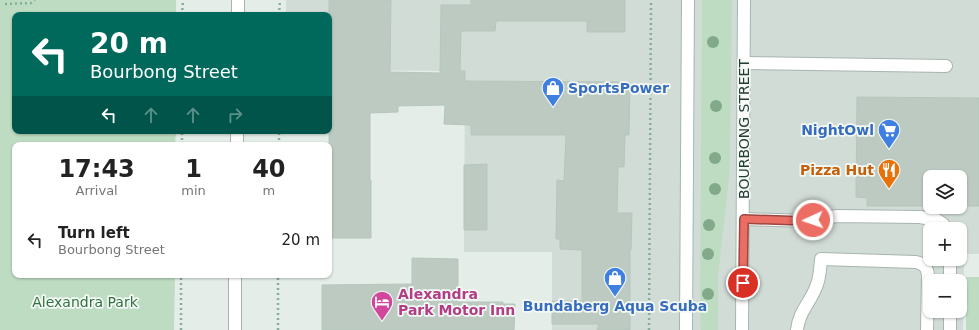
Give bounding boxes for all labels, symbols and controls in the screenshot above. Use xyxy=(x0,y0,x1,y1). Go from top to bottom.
text: 20 m xyxy=(90,27,168,60)
icon: left xyxy=(24,28,76,80)
street label: BOURBONG STREET xyxy=(736,59,752,199)
text: Bourbong Street xyxy=(90,61,238,82)
shop icon: SportsPower xyxy=(540,75,566,108)
place label: SportsPower xyxy=(568,80,669,96)
icon: left xyxy=(98,104,120,126)
icon: ahead xyxy=(140,104,162,126)
icon: ahead xyxy=(182,104,204,126)
icon: right xyxy=(224,104,246,126)
supermarket icon: NightOwl xyxy=(876,117,902,150)
place label: NightOwl xyxy=(801,122,874,138)
text: 17:43 xyxy=(58,155,135,183)
text: 1 xyxy=(185,155,202,183)
text: 40 xyxy=(252,155,286,183)
restaurant icon: Pizza Hut xyxy=(876,157,902,190)
place label: Pizza Hut xyxy=(800,162,874,178)
map controls xyxy=(923,170,967,318)
button: layers xyxy=(923,170,967,214)
text: Arrival xyxy=(75,183,118,198)
text: min xyxy=(181,183,206,198)
text: m xyxy=(263,183,275,198)
position arrow xyxy=(792,199,834,241)
button: + xyxy=(923,222,967,266)
text: Turn left xyxy=(58,224,130,242)
icon: left xyxy=(24,229,46,251)
text: 20 m xyxy=(282,231,320,249)
text: Bourbong Street xyxy=(58,242,165,257)
shop icon: Bundaberg Aqua Scuba xyxy=(602,265,628,298)
pin xyxy=(726,266,760,300)
icon: arrive xyxy=(732,272,754,294)
button: − xyxy=(923,274,967,318)
place label: Alexandra Park Motor Inn xyxy=(398,286,515,318)
hotel icon: Alexandra Park Motor Inn xyxy=(369,289,395,322)
park label: Alexandra Park xyxy=(32,294,139,310)
place label: Bundaberg Aqua Scuba xyxy=(523,298,707,314)

